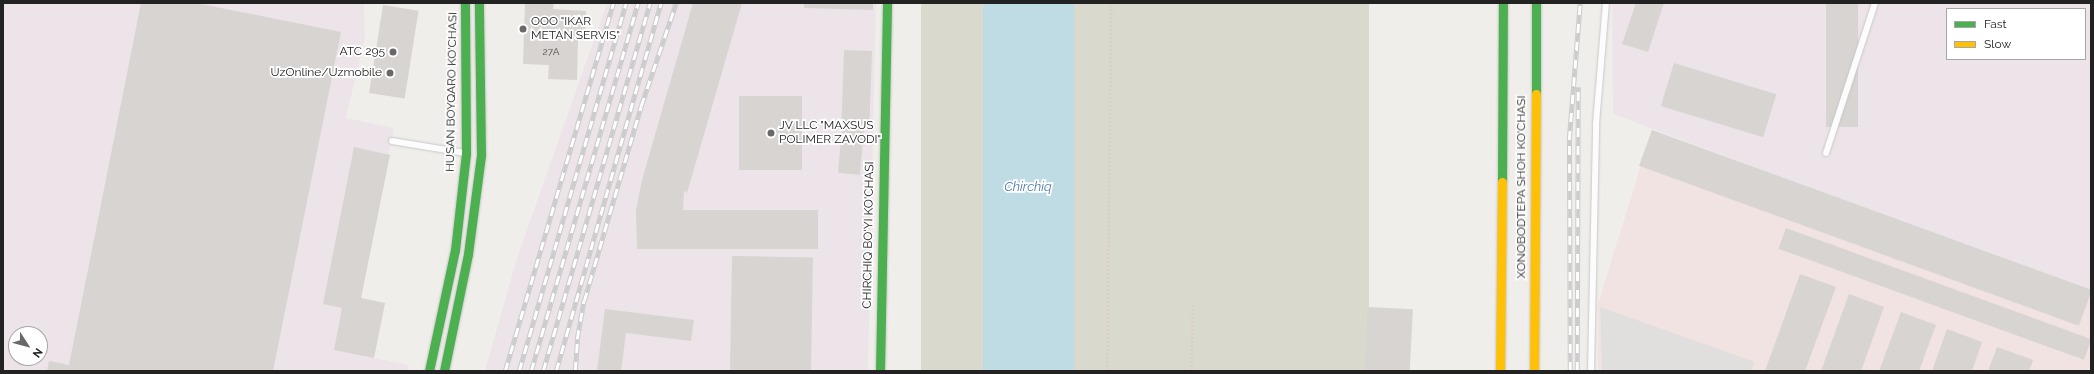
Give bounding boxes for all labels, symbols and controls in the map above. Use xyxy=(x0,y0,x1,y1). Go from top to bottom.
legend xyxy=(1946,8,2086,60)
street label: HUSAN BOYQARO KO'CHASI xyxy=(443,12,461,172)
place label: OOO "IKAR METAN SERVIS" xyxy=(531,15,620,43)
text: Fast xyxy=(1984,17,2007,31)
marker: OOO "IKAR METAN SERVIS" xyxy=(518,24,528,34)
text: Slow xyxy=(1984,37,2011,51)
place label: ATC 295 xyxy=(340,45,385,59)
house number: 27А xyxy=(543,46,559,58)
marker: ATC 295 xyxy=(388,47,398,57)
place label: UzOnline/Uzmobile xyxy=(271,66,382,80)
marker: UzOnline/Uzmobile xyxy=(385,68,395,78)
street label: XONOBODTEPA SHOH KO'CHASI xyxy=(1515,95,1529,279)
place label: JV LLC "MAXSUS POLIMER ZAVODI" xyxy=(779,119,881,147)
marker: JV LLC "MAXSUS POLIMER ZAVODI" xyxy=(766,128,776,138)
street label: CHIRCHIQ BO'YI KO'CHASI xyxy=(861,161,877,309)
water label: Chirchiq xyxy=(1004,179,1052,195)
north arrow xyxy=(8,326,48,366)
text: N xyxy=(30,346,45,360)

